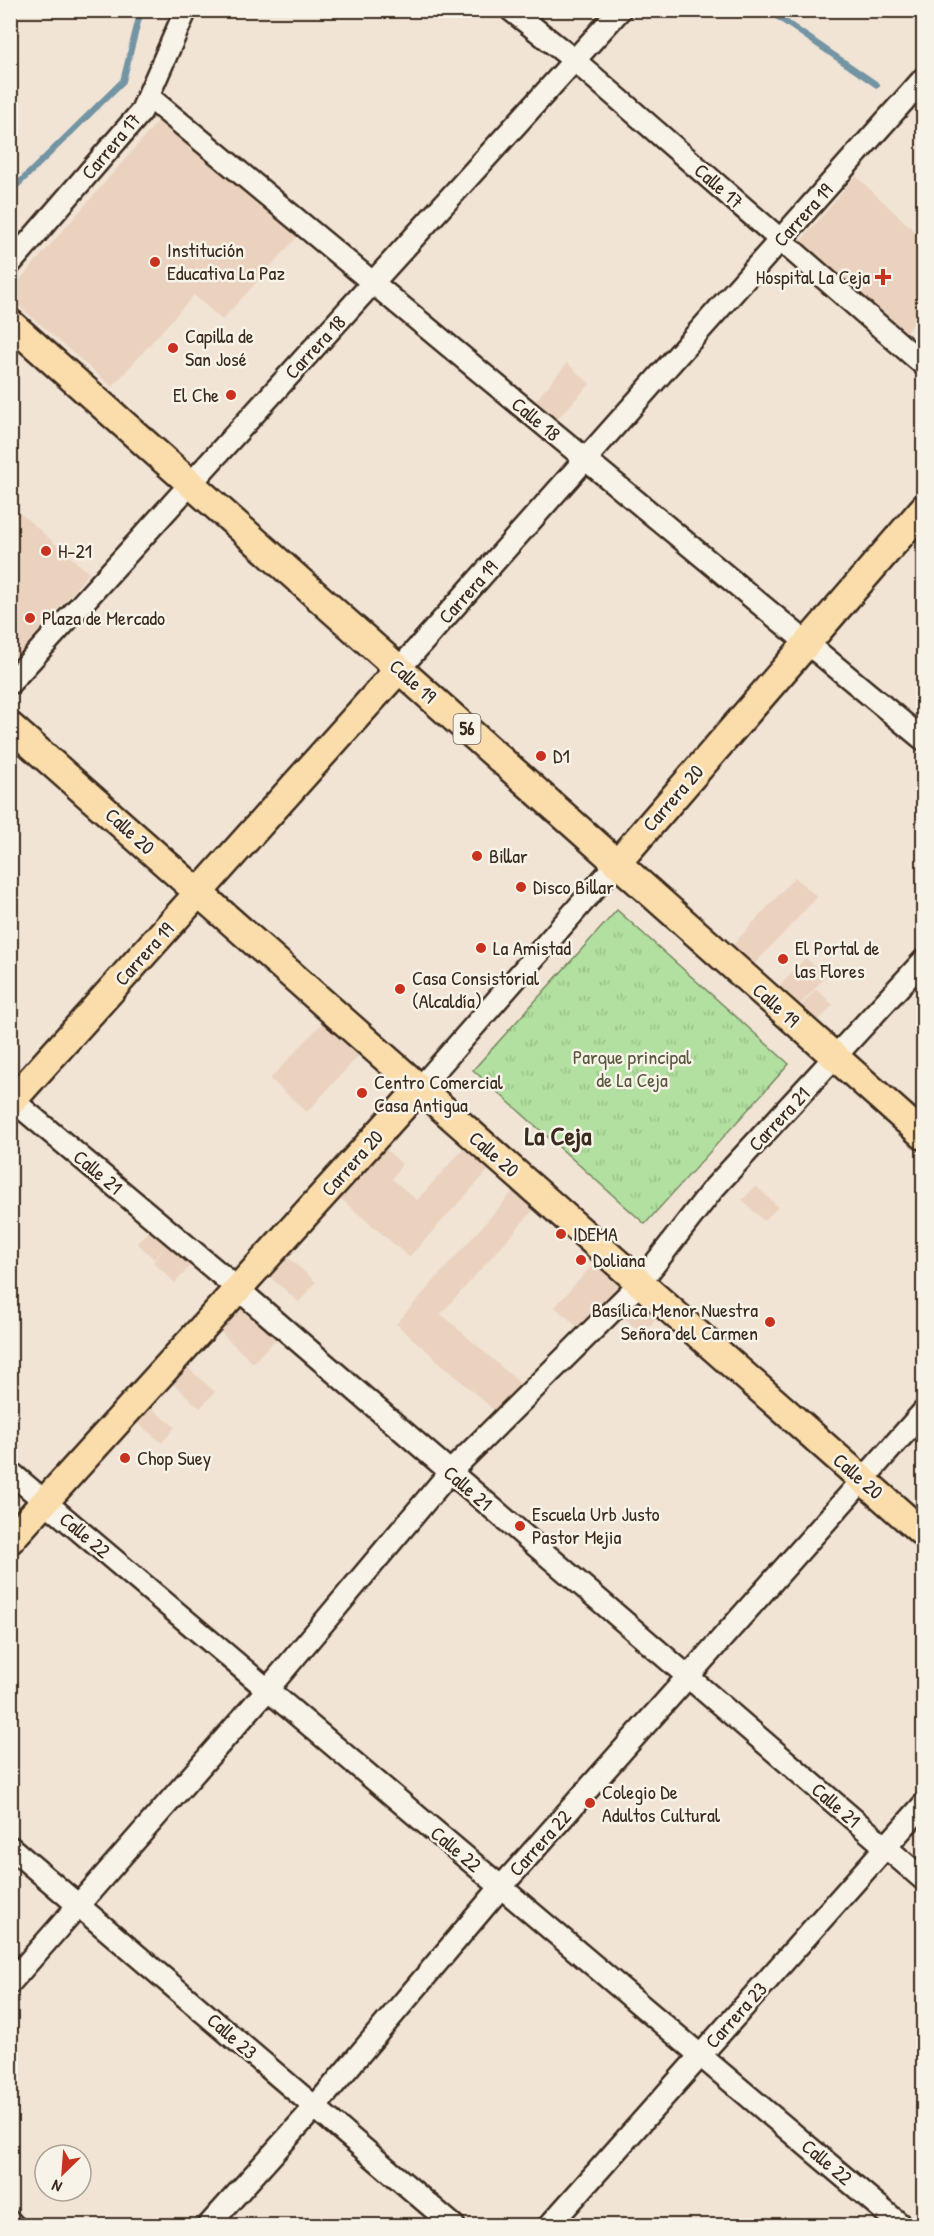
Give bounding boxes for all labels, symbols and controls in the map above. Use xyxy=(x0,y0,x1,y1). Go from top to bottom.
street label: Carrera 17 xyxy=(75,106,147,185)
street label: Calle 17 xyxy=(689,157,750,215)
street label: Carrera 19 xyxy=(767,177,838,252)
place label: Institución Educativa La Paz xyxy=(167,236,285,286)
marker: Institución Educativa La Paz xyxy=(148,255,162,269)
place label: Hospital La Ceja xyxy=(756,263,870,290)
marker: Hospital La Ceja xyxy=(874,268,892,286)
street label: Carrera 18 xyxy=(278,309,351,384)
place label: Capilla de San José xyxy=(185,322,254,372)
marker: Capilla de San José xyxy=(166,341,180,355)
place label: El Che xyxy=(173,381,219,408)
marker: El Che xyxy=(224,388,238,402)
street label: Calle 18 xyxy=(506,390,566,447)
place label: H-21 xyxy=(58,537,92,564)
marker: H-21 xyxy=(39,544,53,558)
street label: Carrera 19 xyxy=(432,554,503,629)
place label: Plaza de Mercado xyxy=(42,604,165,631)
marker: Plaza de Mercado xyxy=(23,611,37,625)
street label: Calle 19 xyxy=(384,652,443,709)
road number: 56 xyxy=(454,714,480,744)
place label: D1 xyxy=(553,742,570,769)
marker: D1 xyxy=(534,749,548,763)
street label: Carrera 20 xyxy=(636,758,709,837)
street label: Calle 20 xyxy=(100,801,161,860)
place label: Billar xyxy=(489,842,528,869)
marker: Billar xyxy=(470,849,484,863)
place label: Disco Billar xyxy=(533,873,614,900)
marker: Disco Billar xyxy=(514,880,528,894)
street label: Carrera 19 xyxy=(108,916,179,991)
place label: La Amistad xyxy=(493,934,571,961)
place label: El Portal de las Flores xyxy=(795,934,880,984)
marker: La Amistad xyxy=(474,941,488,955)
marker: El Portal de las Flores xyxy=(776,952,790,966)
place label: Casa Consistorial (Alcaldía) xyxy=(412,964,540,1014)
street label: Calle 19 xyxy=(747,976,806,1033)
marker: Casa Consistorial (Alcaldía) xyxy=(393,982,407,996)
park label: Parque principal de La Ceja xyxy=(573,1043,692,1093)
place label: Centro Comercial Casa Antigua xyxy=(374,1068,504,1118)
street label: Carrera 21 xyxy=(742,1081,815,1157)
marker: Centro Comercial Casa Antigua xyxy=(355,1086,369,1100)
district label: La Ceja xyxy=(525,1118,592,1153)
street label: Carrera 20 xyxy=(315,1124,389,1202)
street label: Calle 20 xyxy=(463,1124,525,1183)
street label: Calle 21 xyxy=(68,1143,129,1200)
place label: IDEMA xyxy=(573,1220,618,1247)
marker: IDEMA xyxy=(554,1227,568,1241)
place label: Doliana xyxy=(593,1246,645,1273)
marker: Doliana xyxy=(574,1253,588,1267)
place label: Basílica Menor Nuestra Señora del Carmen xyxy=(592,1296,758,1346)
marker: Basílica Menor Nuestra Señora del Carmen xyxy=(763,1315,777,1329)
place label: Chop Suey xyxy=(137,1444,211,1471)
street label: Calle 20 xyxy=(827,1446,889,1505)
marker: Chop Suey xyxy=(118,1451,132,1465)
street label: Calle 21 xyxy=(438,1459,499,1516)
place label: Escuela Urb Justo Pastor Mejia xyxy=(532,1500,660,1550)
street label: Calle 22 xyxy=(54,1505,117,1564)
marker: Escuela Urb Justo Pastor Mejia xyxy=(513,1519,527,1533)
street label: Calle 21 xyxy=(806,1776,867,1833)
place label: Colegio De Adultos Cultural xyxy=(602,1778,721,1828)
marker: Colegio De Adultos Cultural xyxy=(583,1796,597,1810)
street label: Carrera 22 xyxy=(502,1803,577,1882)
street label: Calle 22 xyxy=(425,1819,488,1878)
street label: Carrera 23 xyxy=(699,1976,773,2054)
street label: Calle 23 xyxy=(201,2006,263,2065)
street label: Calle 22 xyxy=(796,2132,859,2191)
north arrow xyxy=(33,2143,93,2203)
text: N xyxy=(48,2175,65,2198)

